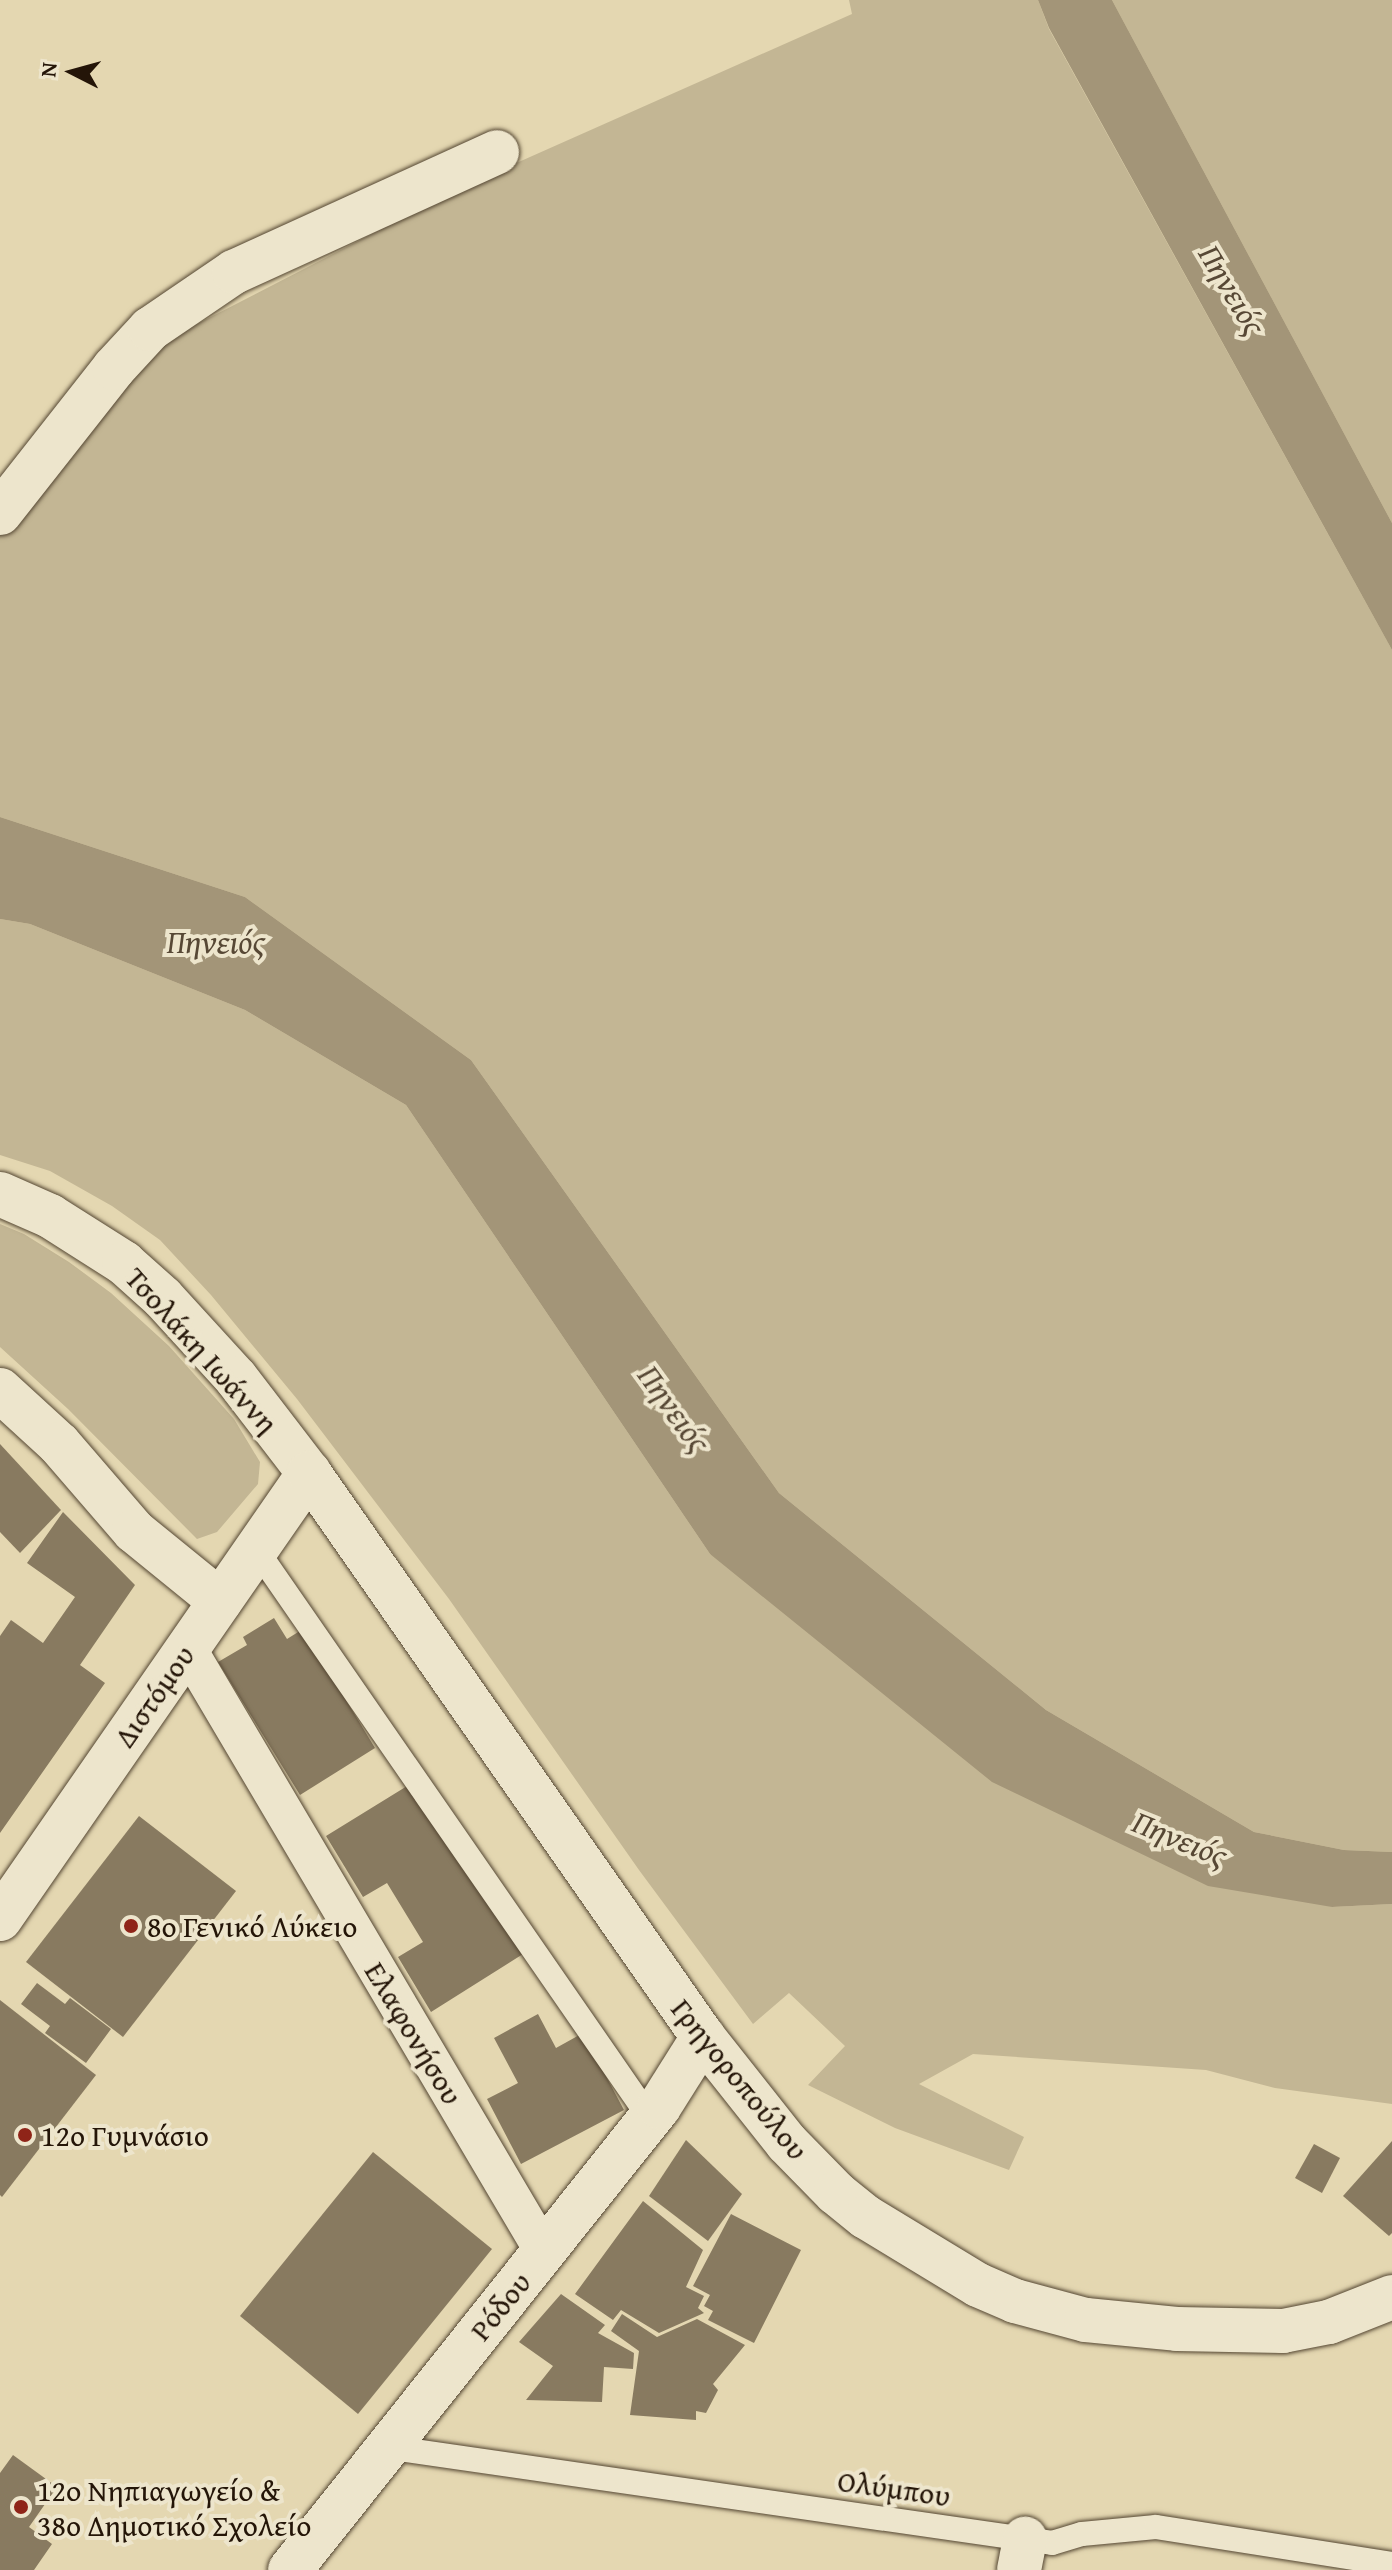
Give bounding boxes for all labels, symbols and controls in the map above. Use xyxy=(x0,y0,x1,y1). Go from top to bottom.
north arrow xyxy=(32,32,112,112)
text: N xyxy=(31,60,65,78)
water label: Πηνειός xyxy=(1190,238,1274,342)
water label: Πηνειός xyxy=(167,923,265,961)
street label: Τσολάκη Ιωάννη xyxy=(118,1260,286,1440)
water label: Πηνειός xyxy=(629,1358,719,1460)
street label: Διστόμου xyxy=(106,1638,202,1754)
water label: Πηνειός xyxy=(1127,1803,1233,1875)
place label: 8ο Γενικό Λύκειο xyxy=(147,1908,357,1944)
marker: 8ο Γενικό Λύκειο xyxy=(122,1917,140,1935)
street label: Ελαφονήσου xyxy=(357,1955,471,2111)
street label: Γρηγοροπούλου xyxy=(664,1991,816,2167)
place label: 12ο Γυμνάσιο xyxy=(41,2117,209,2153)
marker: 12ο Γυμνάσιο xyxy=(16,2126,34,2144)
street label: Ρόδου xyxy=(462,2265,538,2347)
street label: Ολύμπου xyxy=(835,2462,953,2514)
place label: 12o Νηπιαγωγείο & 38ο Δημοτικό Σχολείο xyxy=(37,2472,311,2542)
marker: 12o Νηπιαγωγείο & 38ο Δημοτικό Σχολείο xyxy=(12,2498,30,2516)

